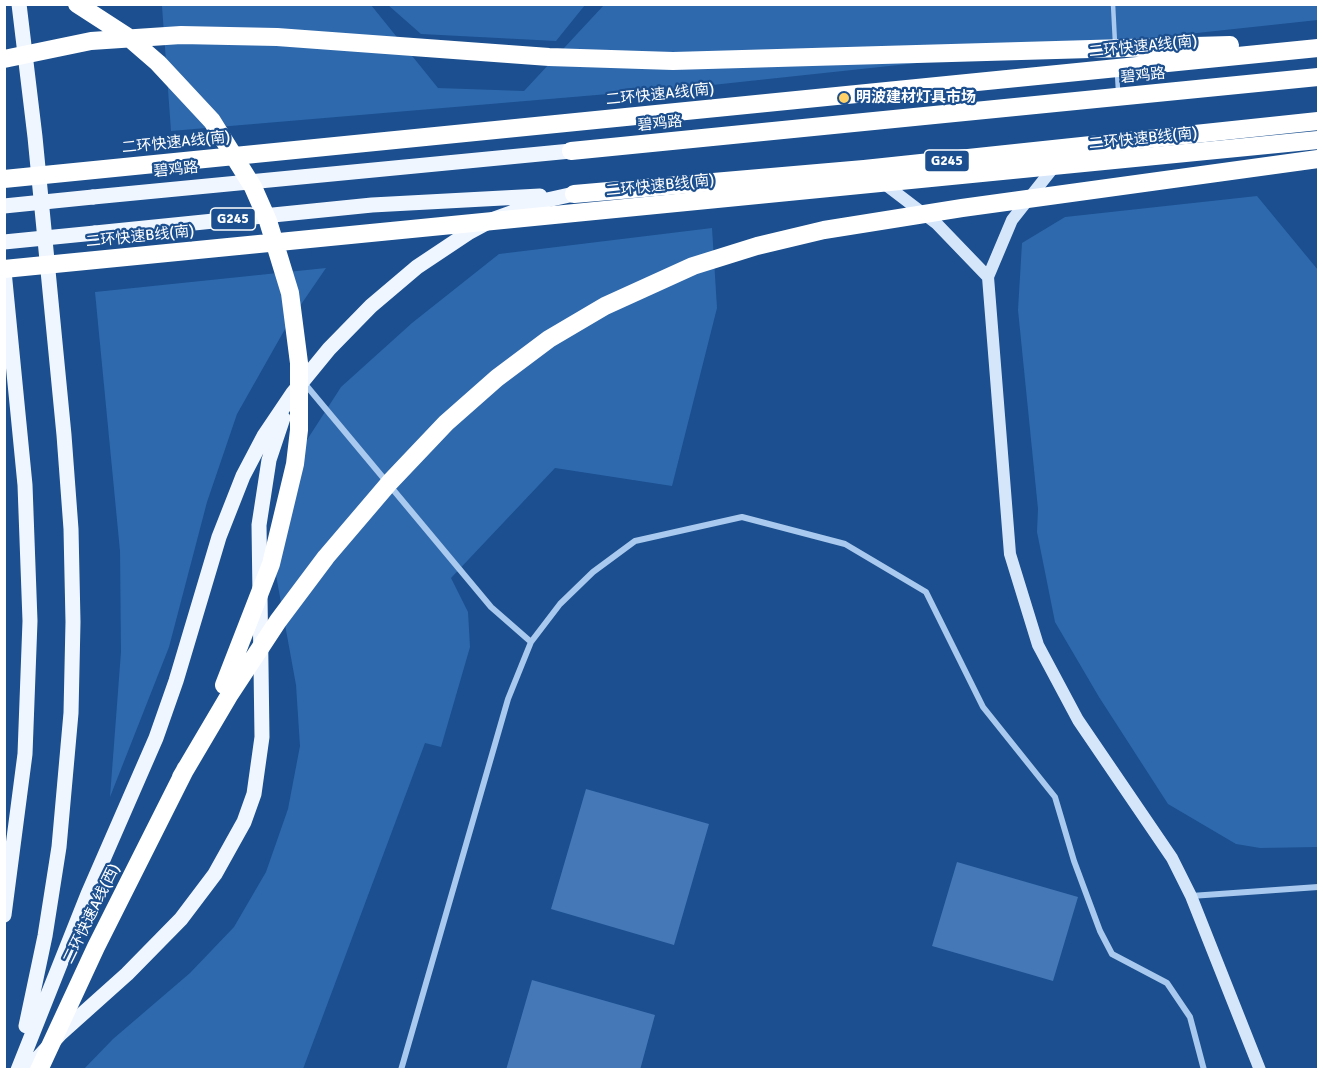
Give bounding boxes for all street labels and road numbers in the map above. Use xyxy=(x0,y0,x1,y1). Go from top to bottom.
street label: 二环快速A线(南) xyxy=(1088,32,1198,62)
street label: 碧鸡路 xyxy=(1120,65,1166,87)
street label: 二环快速A线(南) xyxy=(605,80,715,110)
street label: 碧鸡路 xyxy=(637,113,683,135)
street label: 二环快速B线(南) xyxy=(1088,124,1198,154)
street label: 二环快速A线(南) xyxy=(121,128,231,158)
road number: G245 xyxy=(924,150,970,172)
street label: 碧鸡路 xyxy=(153,159,199,181)
street label: 二环快速B线(南) xyxy=(605,171,715,201)
road number: G245 xyxy=(210,208,256,230)
street label: 二环快速B线(南) xyxy=(85,222,195,252)
street label: 二环快速A线(西) xyxy=(60,861,124,967)

